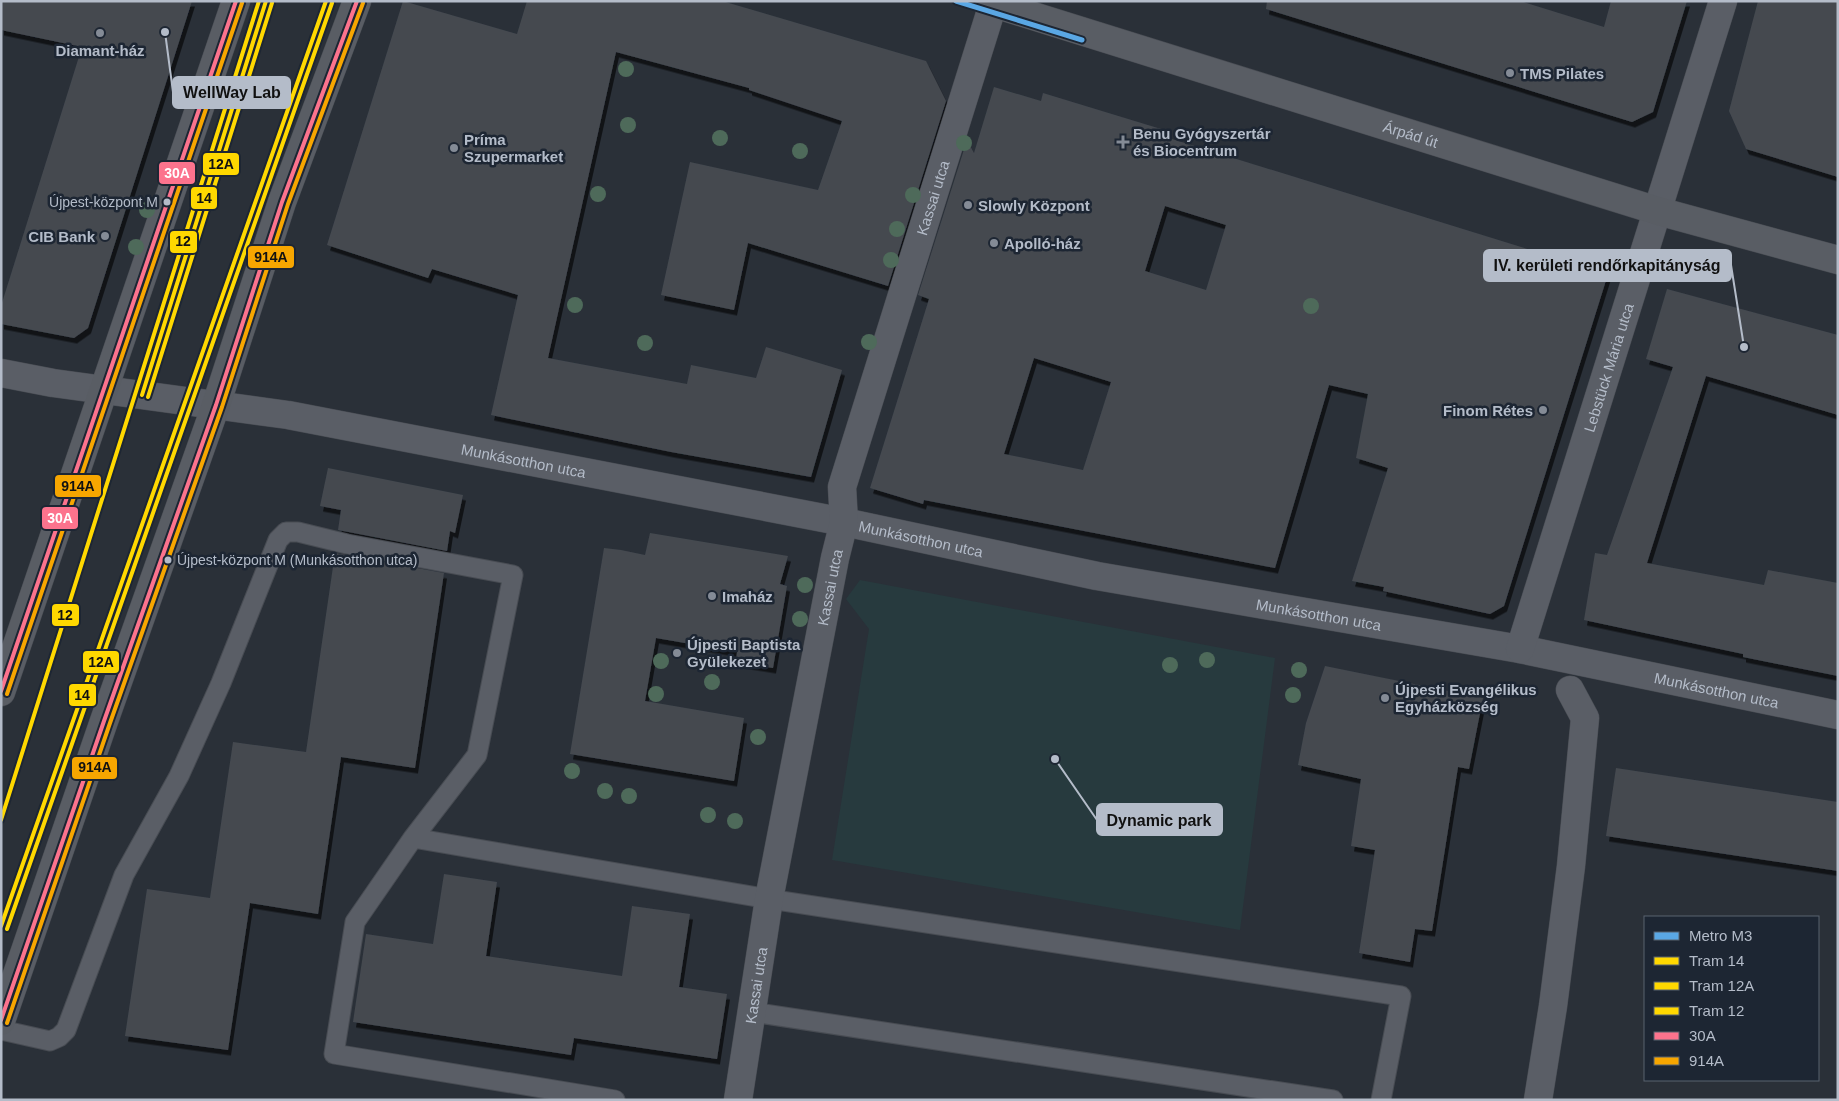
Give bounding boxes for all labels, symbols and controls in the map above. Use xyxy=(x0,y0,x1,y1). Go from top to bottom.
marker: Diamant-ház xyxy=(94,27,106,39)
place label: Diamant-ház xyxy=(55,42,145,59)
place label: TMS Pilates xyxy=(1520,65,1604,82)
marker: TMS Pilates xyxy=(1504,67,1516,79)
callout: WellWay Lab xyxy=(173,77,290,108)
text: WellWay Lab xyxy=(183,84,281,101)
street label: Árpád út xyxy=(1381,117,1441,151)
place label: Benu Gyógyszertár és Biocentrum xyxy=(1133,125,1271,159)
place label: Príma Szupermarket xyxy=(464,131,563,165)
marker: Benu Gyógyszertár és Biocentrum xyxy=(1117,136,1129,148)
marker: Príma Szupermarket xyxy=(448,142,460,154)
line badge: 12A xyxy=(202,152,240,176)
text: 12A xyxy=(208,156,234,172)
street label: Kassai utca xyxy=(913,158,952,237)
line badge: 30A xyxy=(158,161,196,185)
text: 30A xyxy=(164,165,190,181)
line badge: 14 xyxy=(190,186,218,210)
text: 14 xyxy=(196,190,212,206)
place label: Újpest-központ M xyxy=(49,194,158,210)
marker: Újpest-központ M xyxy=(162,197,172,207)
place label: Slowly Központ xyxy=(978,197,1090,214)
marker: Slowly Központ xyxy=(962,199,974,211)
place label: CIB Bank xyxy=(28,228,96,245)
marker: CIB Bank xyxy=(99,230,111,242)
line badge: 12 xyxy=(169,230,198,254)
text: 12 xyxy=(175,233,191,249)
place label: Apolló-ház xyxy=(1004,235,1081,252)
marker: Apolló-ház xyxy=(988,237,1000,249)
line badge: 914A xyxy=(247,245,295,269)
text: 914A xyxy=(254,249,288,265)
callout: IV. kerületi rendőrkapitányság xyxy=(1484,250,1731,281)
text: IV. kerületi rendőrkapitányság xyxy=(1493,257,1721,274)
street label: Lebstück Mária utca xyxy=(1580,300,1637,434)
place label: Finom Rétes xyxy=(1443,402,1533,419)
marker: Finom Rétes xyxy=(1537,404,1549,416)
street label: Munkásotthon utca xyxy=(460,440,588,481)
line badge: 914A xyxy=(54,474,102,498)
text: 914A xyxy=(61,478,95,494)
line badge: 30A xyxy=(41,506,79,530)
text: 30A xyxy=(47,510,73,526)
street label: Munkásotthon utca xyxy=(857,517,985,560)
street label: Kassai utca xyxy=(814,546,846,627)
place label: Újpest-központ M (Munkásotthon utca) xyxy=(177,552,417,568)
marker: Újpest-központ M (Munkásotthon utca) xyxy=(163,555,173,565)
place label: Imaház xyxy=(722,588,773,605)
marker: Imaház xyxy=(706,590,718,602)
street label: Munkásotthon utca xyxy=(1255,595,1383,634)
line badge: 12 xyxy=(51,603,80,627)
text: 12 xyxy=(57,607,73,623)
place label: Újpesti Baptista Gyülekezet xyxy=(687,636,801,670)
marker: Újpesti Baptista Gyülekezet xyxy=(671,647,683,659)
line badge: 12A xyxy=(82,650,120,674)
text: 12A xyxy=(88,654,114,670)
street label: Munkásotthon utca xyxy=(1653,669,1781,711)
place label: Újpesti Evangélikus Egyházközség xyxy=(1395,681,1537,715)
line badge: 14 xyxy=(68,683,97,707)
text: 14 xyxy=(74,687,90,703)
marker: Újpesti Evangélikus Egyházközség xyxy=(1379,692,1391,704)
line badge: 914A xyxy=(71,756,118,780)
text: 914A xyxy=(78,759,112,775)
callout: Dynamic park xyxy=(1097,804,1222,835)
text: Dynamic park xyxy=(1107,812,1212,829)
legend xyxy=(1644,916,1819,1081)
text: Metro M3 xyxy=(1689,927,1752,944)
street label: Kassai utca xyxy=(741,945,770,1025)
text: Tram 14 xyxy=(1689,952,1744,969)
text: Tram 12A xyxy=(1689,977,1754,994)
text: Tram 12 xyxy=(1689,1002,1744,1019)
text: 30A xyxy=(1689,1027,1716,1044)
text: 914A xyxy=(1689,1052,1724,1069)

